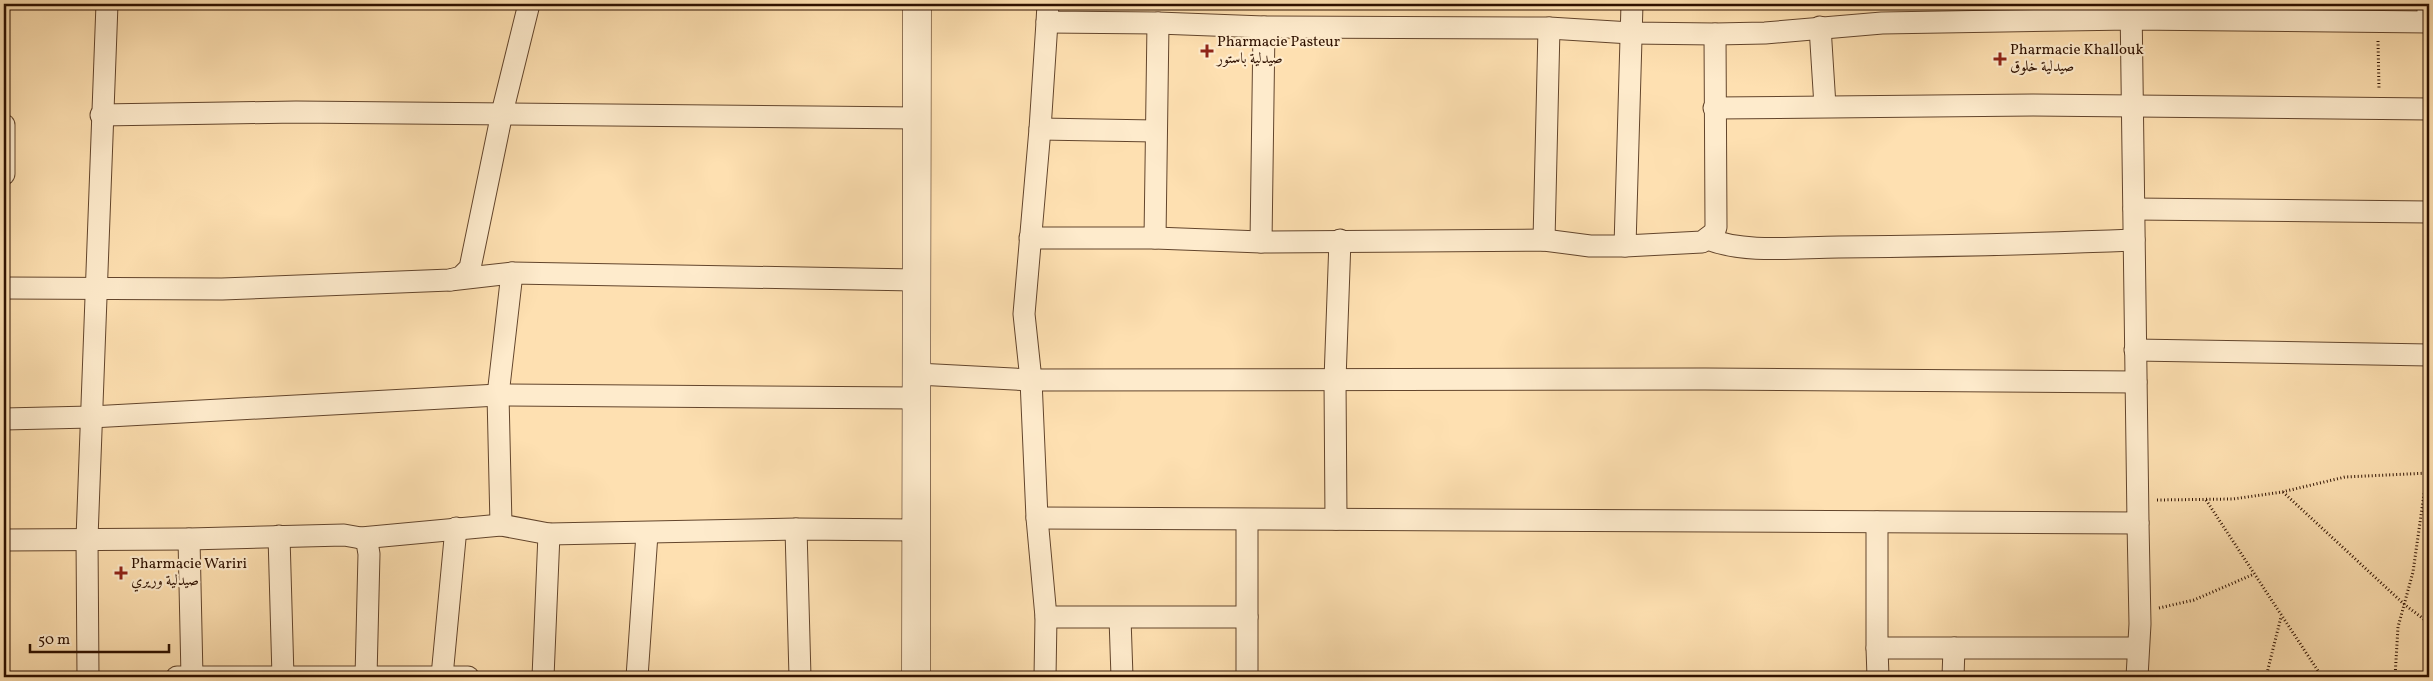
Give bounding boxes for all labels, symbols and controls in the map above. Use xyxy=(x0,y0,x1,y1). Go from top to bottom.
place label: Pharmacie Pasteur صيدلية باستور xyxy=(1215,32,1340,70)
place label: Pharmacie Khallouk صيدلية خلوق xyxy=(2010,40,2144,78)
marker: Pharmacie Pasteur صيدلية باستور xyxy=(1201,45,1213,57)
marker: Pharmacie Khallouk صيدلية خلوق xyxy=(1994,53,2006,65)
place label: Pharmacie Wariri صيدلية وريري xyxy=(131,554,247,592)
marker: Pharmacie Wariri صيدلية وريري xyxy=(115,567,127,579)
scale bar xyxy=(30,621,169,653)
text: 50 m xyxy=(38,630,70,651)

